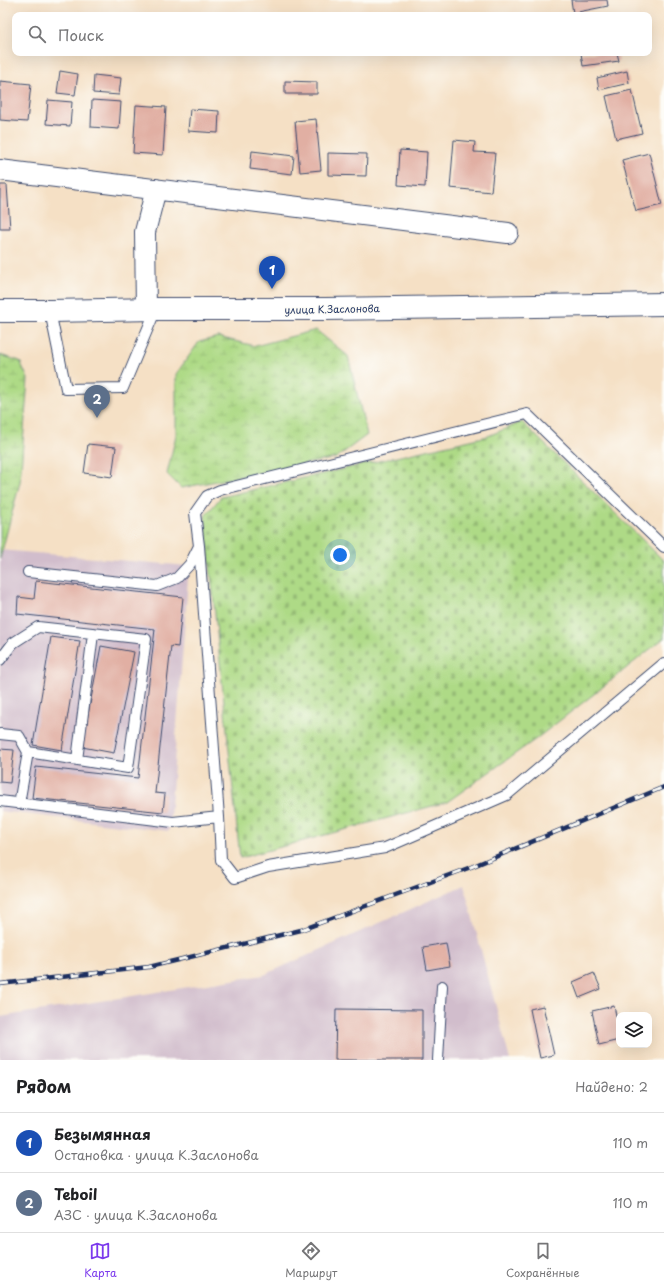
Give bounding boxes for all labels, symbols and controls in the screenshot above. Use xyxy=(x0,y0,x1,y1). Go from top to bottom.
search box xyxy=(12,12,652,56)
icon: search xyxy=(26,23,48,45)
text: Поиск xyxy=(58,23,104,46)
pin: 1 xyxy=(259,256,285,289)
street label: улица К.Заслонова xyxy=(284,300,380,317)
pin: 2 xyxy=(84,385,110,418)
your location xyxy=(330,545,350,565)
map controls xyxy=(616,1012,652,1048)
button: layers xyxy=(616,1012,652,1048)
text: Рядом xyxy=(16,1073,71,1099)
text: Найдено: 2 xyxy=(575,1077,648,1096)
text: Безымянная xyxy=(54,1122,151,1145)
text: 1 xyxy=(26,1133,32,1152)
text: 110 m xyxy=(613,1133,648,1152)
text: Остановка · улица К.Заслонова xyxy=(54,1145,259,1164)
text: Teboil xyxy=(54,1182,97,1205)
text: 2 xyxy=(24,1193,34,1212)
text: 110 m xyxy=(613,1193,648,1212)
text: АЗС · улица К.Заслонова xyxy=(54,1205,217,1224)
tab: Карта xyxy=(84,1240,117,1281)
tab: Маршрут xyxy=(285,1240,337,1281)
tab: Сохранённые xyxy=(506,1240,580,1281)

